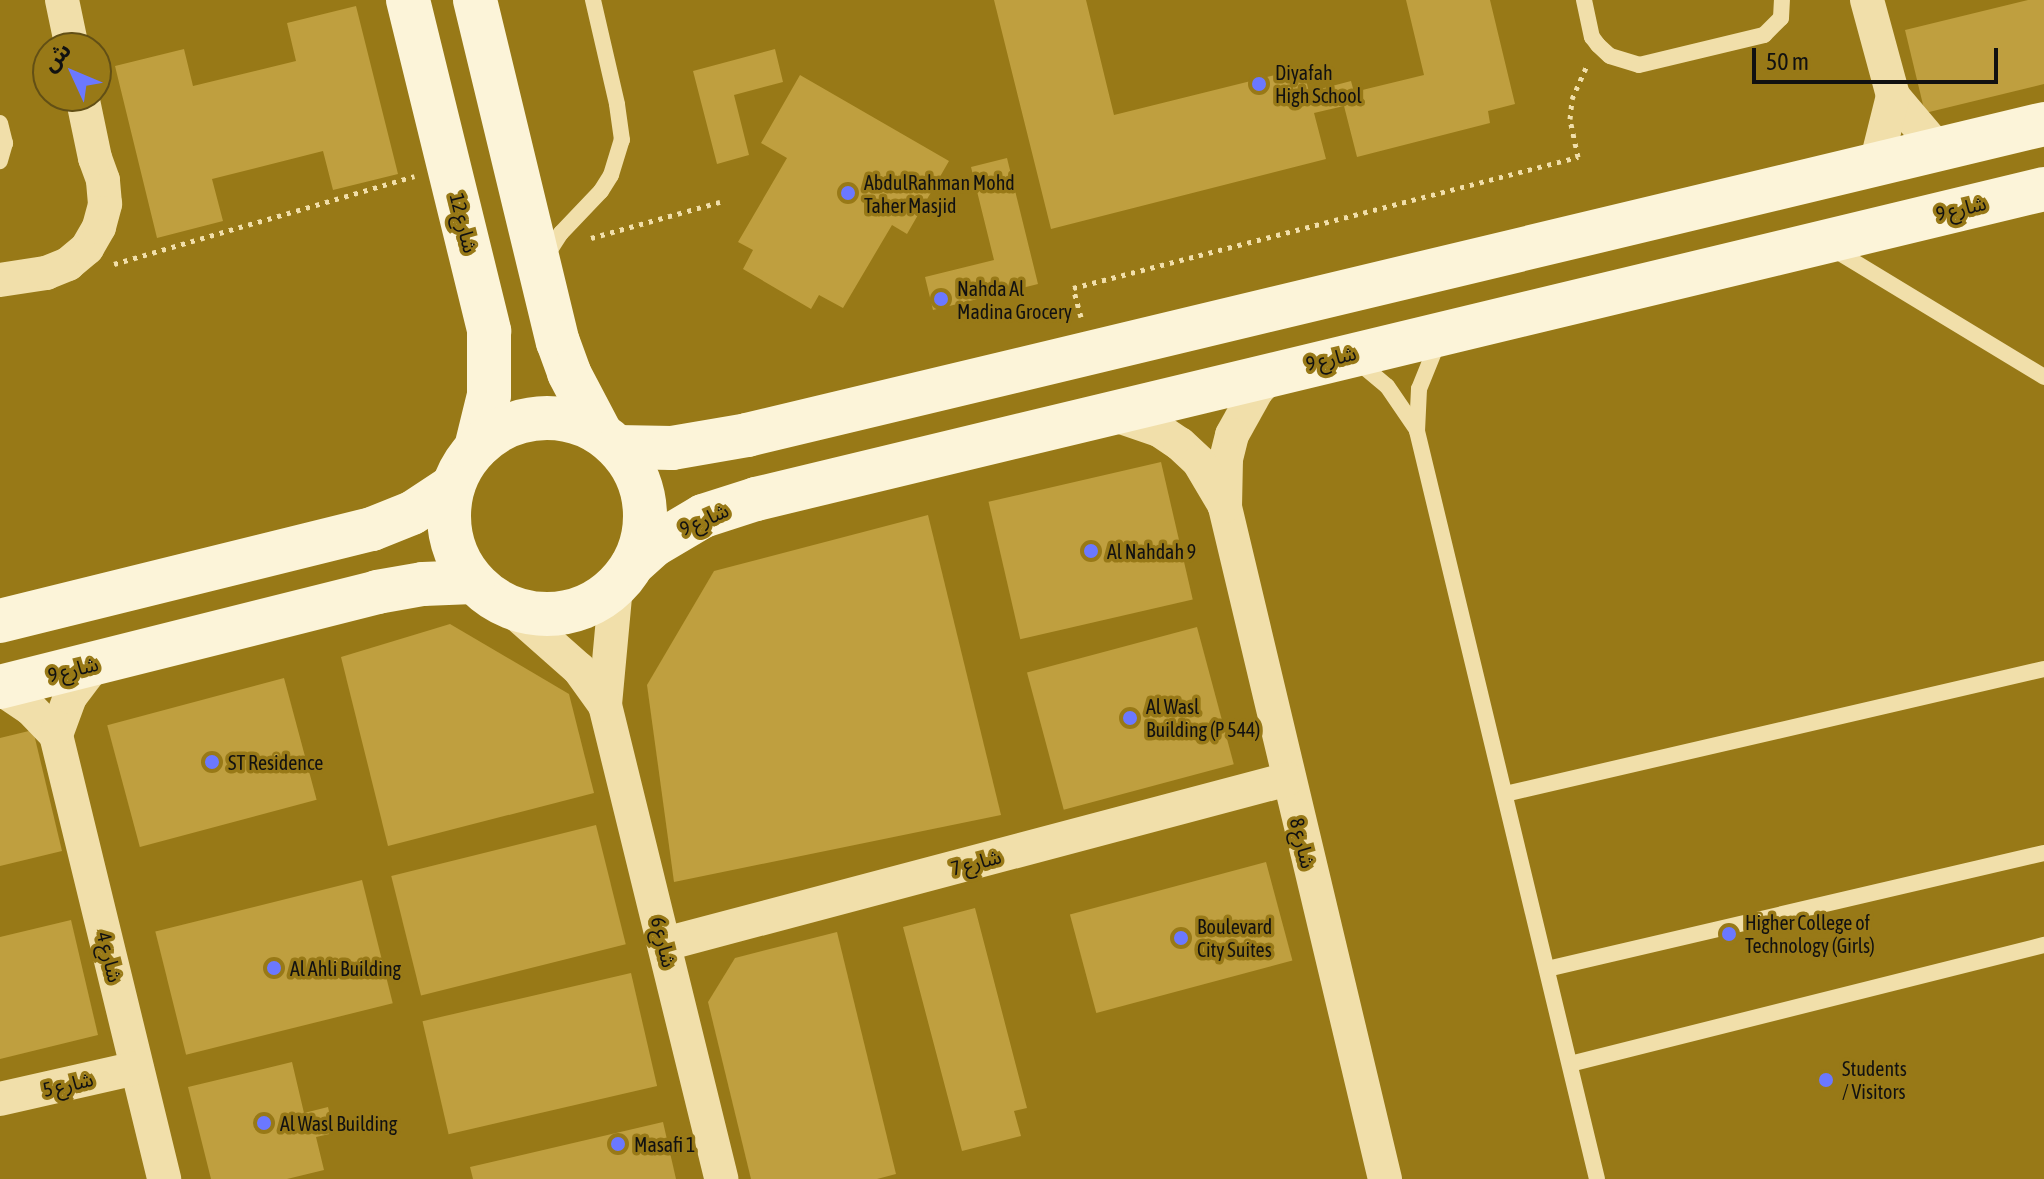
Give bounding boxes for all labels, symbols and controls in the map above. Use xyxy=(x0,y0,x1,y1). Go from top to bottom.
north arrow xyxy=(32,32,112,112)
scale bar xyxy=(1756,32,2002,82)
text: ش xyxy=(36,37,76,77)
text: 50 m xyxy=(1766,48,1809,75)
place label: Diyafah High School xyxy=(1275,60,1362,107)
marker: Diyafah High School xyxy=(1250,75,1268,93)
place label: AbdulRahman Mohd Taher Masjid xyxy=(864,170,1015,217)
marker: AbdulRahman Mohd Taher Masjid xyxy=(839,184,857,202)
street label: شارع 12 xyxy=(445,191,483,255)
street label: شارع 9 xyxy=(1933,191,1989,225)
place label: Nahda Al Madina Grocery xyxy=(957,276,1072,323)
marker: Nahda Al Madina Grocery xyxy=(932,290,950,308)
street label: شارع 9 xyxy=(1303,341,1359,375)
street label: شارع 9 xyxy=(676,498,732,540)
place label: Al Nahdah 9 xyxy=(1107,539,1196,563)
marker: Al Nahdah 9 xyxy=(1082,542,1100,560)
street label: شارع 9 xyxy=(45,651,101,687)
place label: Al Wasl Building (P 544) xyxy=(1146,694,1260,741)
marker: Al Wasl Building (P 544) xyxy=(1121,709,1139,727)
place label: ST Residence xyxy=(228,750,323,774)
marker: ST Residence xyxy=(203,753,221,771)
street label: شارع 8 xyxy=(1285,815,1321,871)
street label: شارع 7 xyxy=(948,844,1004,880)
place label: Higher College of Technology (Girls) xyxy=(1745,910,1875,957)
street label: شارع 6 xyxy=(646,914,682,970)
place label: Boulevard City Suites xyxy=(1197,914,1272,961)
marker: Higher College of Technology (Girls) xyxy=(1720,925,1738,943)
street label: شارع 4 xyxy=(92,929,128,985)
marker: Boulevard City Suites xyxy=(1172,929,1190,947)
place label: Al Ahli Building xyxy=(290,956,401,980)
marker: Al Ahli Building xyxy=(265,959,283,977)
place label: Students / Visitors xyxy=(1842,1056,1907,1103)
street label: شارع 5 xyxy=(40,1067,96,1101)
marker: Students / Visitors xyxy=(1817,1071,1835,1089)
place label: Al Wasl Building xyxy=(280,1111,397,1135)
marker: Al Wasl Building xyxy=(255,1114,273,1132)
place label: Masafi 1 xyxy=(634,1132,695,1156)
marker: Masafi 1 xyxy=(609,1135,627,1153)

